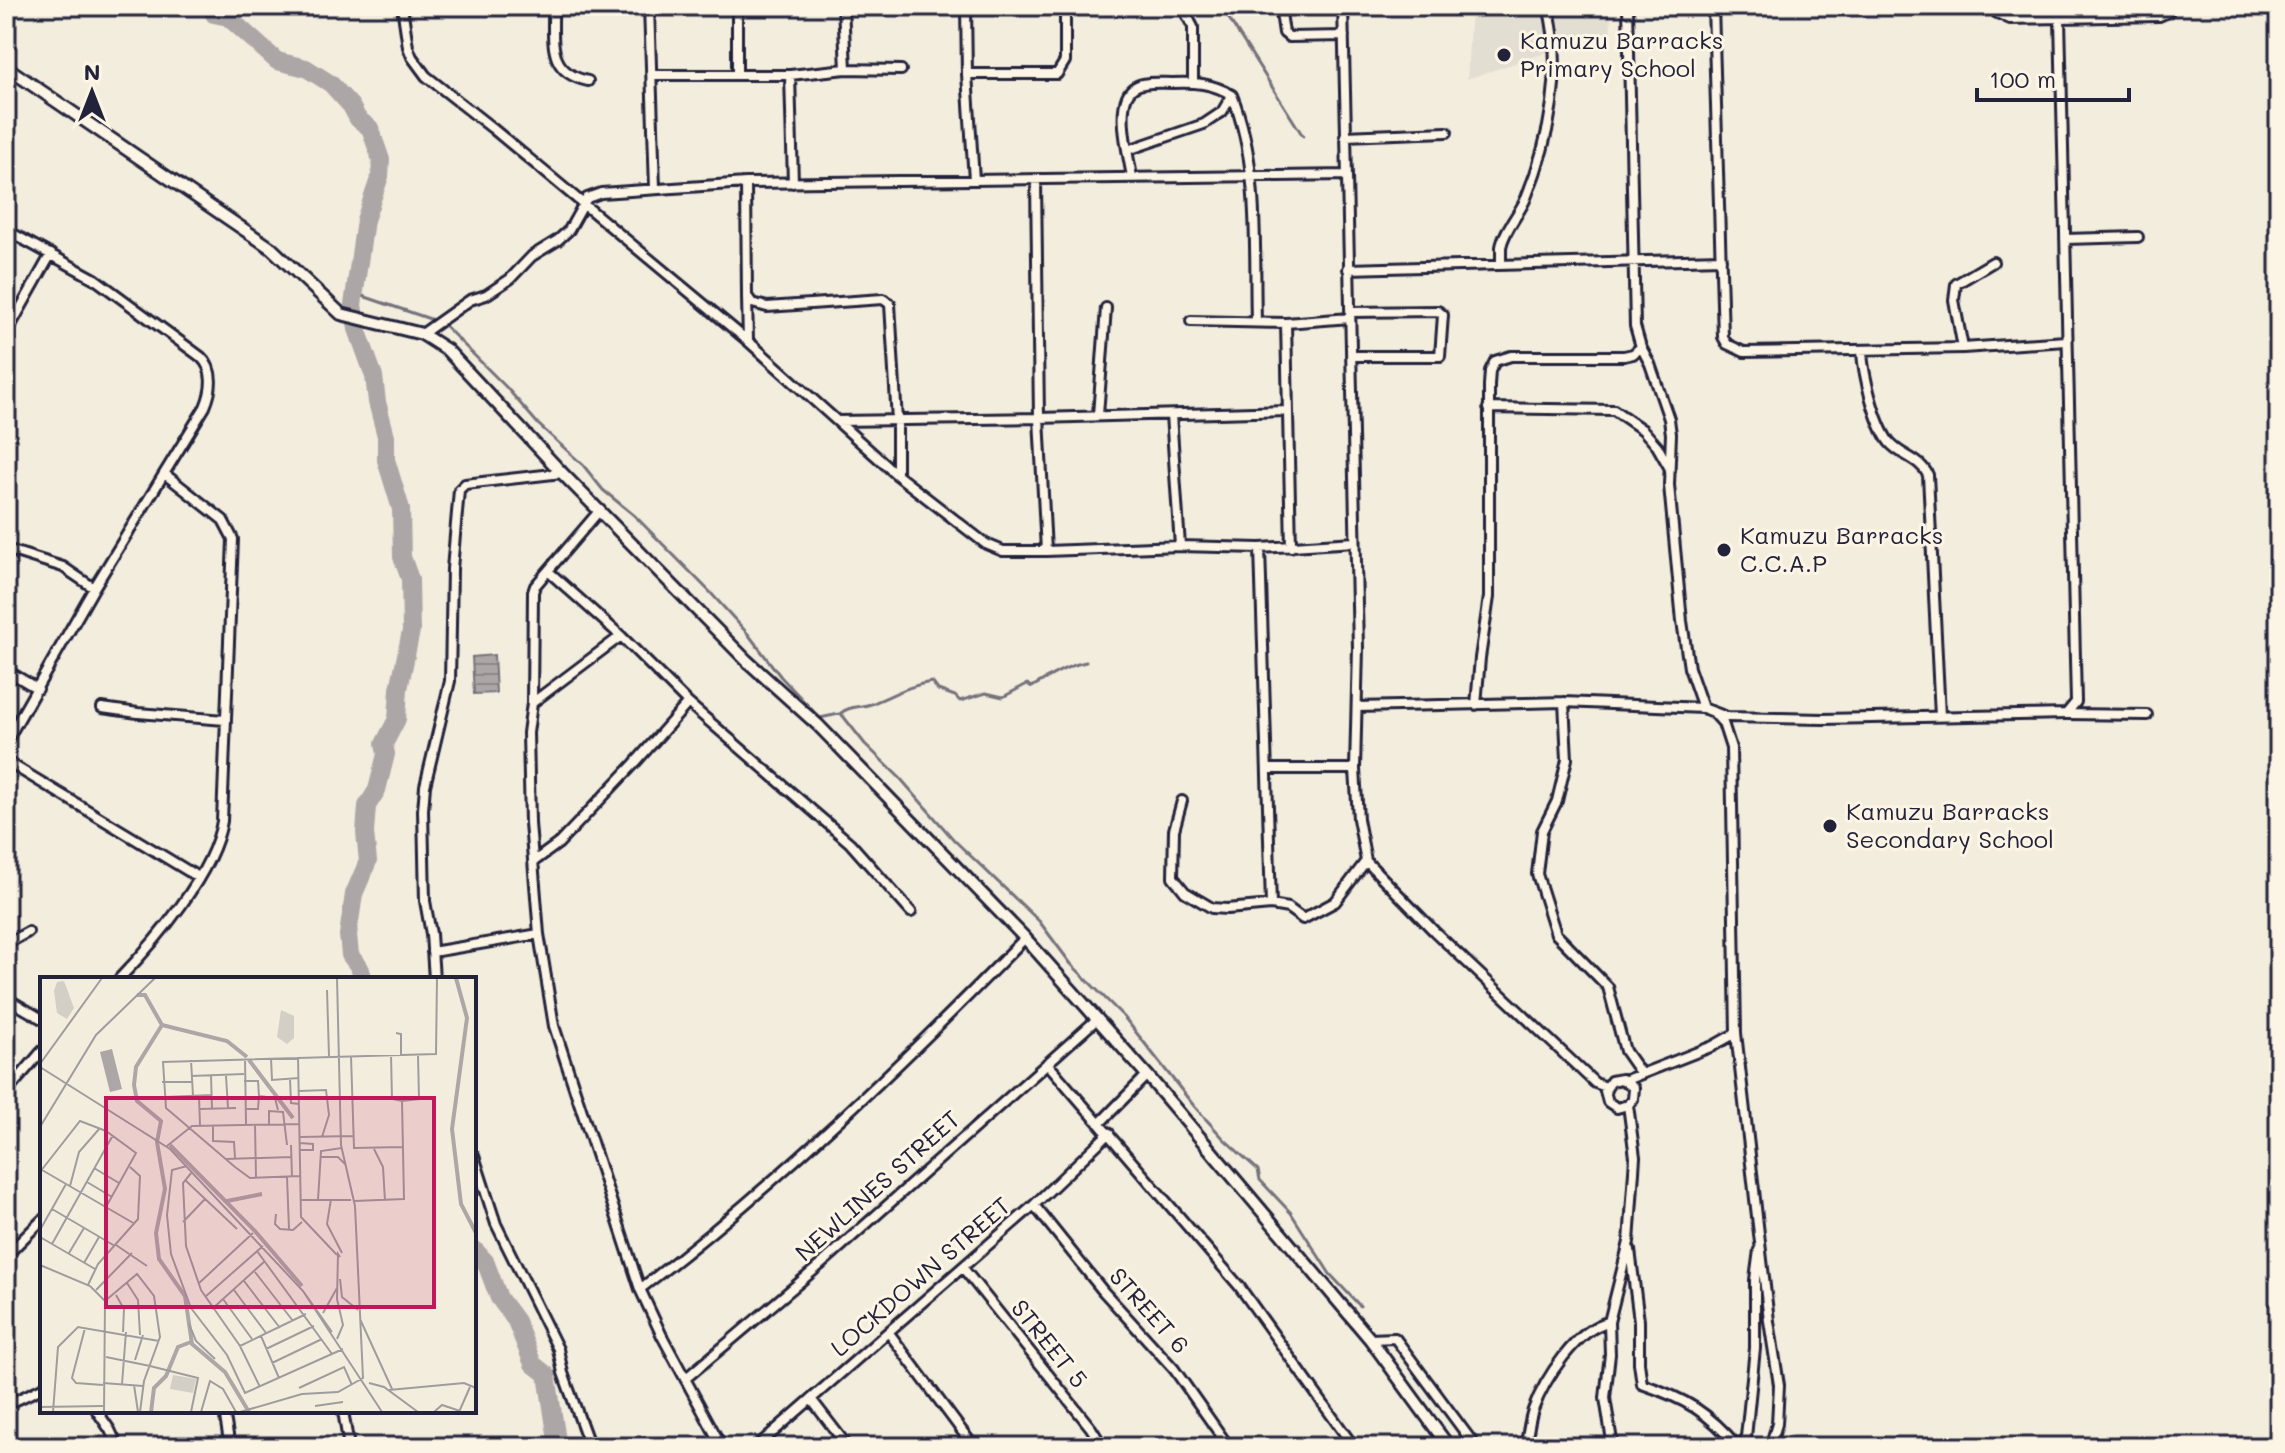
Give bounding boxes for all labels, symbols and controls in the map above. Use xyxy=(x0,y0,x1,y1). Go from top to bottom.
place label: Kamuzu Barracks Primary School xyxy=(1520,24,1723,83)
marker: Kamuzu Barracks Primary School xyxy=(1495,46,1513,64)
north arrow xyxy=(52,52,132,132)
scale bar xyxy=(1977,52,2129,102)
text: N xyxy=(84,57,100,86)
text: 100 m xyxy=(1989,63,2056,94)
place label: Kamuzu Barracks C.C.A.P xyxy=(1740,519,1943,578)
marker: Kamuzu Barracks C.C.A.P xyxy=(1715,541,1733,559)
place label: Kamuzu Barracks Secondary School xyxy=(1846,795,2054,854)
marker: Kamuzu Barracks Secondary School xyxy=(1821,817,1839,835)
inset map xyxy=(40,977,476,1413)
street label: NEWLINES STREET xyxy=(788,1103,966,1267)
street label: LOCKDOWN STREET xyxy=(824,1189,1016,1363)
street label: STREET 6 xyxy=(1103,1260,1197,1359)
street label: STREET 5 xyxy=(1005,1293,1095,1394)

